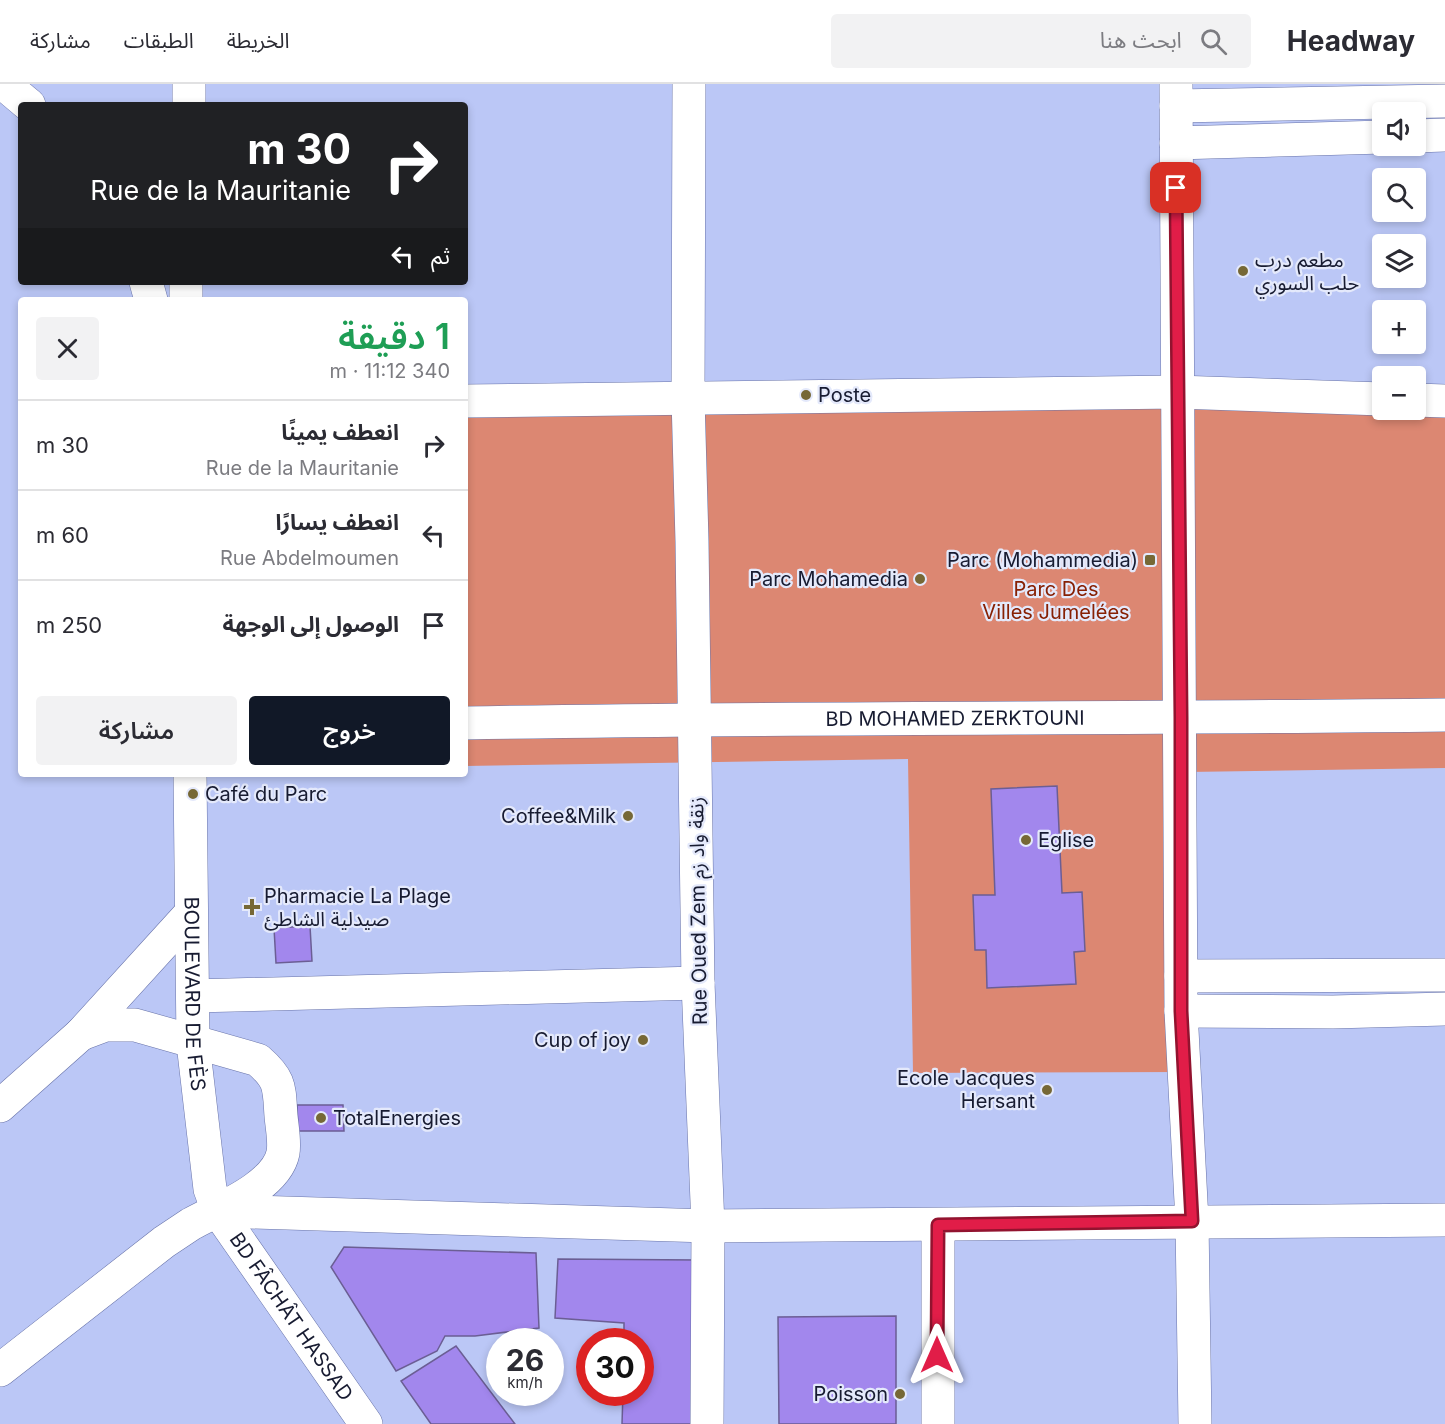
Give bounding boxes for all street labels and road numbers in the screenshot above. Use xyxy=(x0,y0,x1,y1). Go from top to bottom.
street label: BD MOHAMED ZERKTOUNI xyxy=(825,706,1085,731)
street label: Rue Oued Zem زنقة واد زم xyxy=(684,797,715,1025)
street label: BOULEVARD DE FÈS xyxy=(179,897,211,1092)
street label: BD FÂCHÂT HASSAD xyxy=(225,1228,358,1405)

